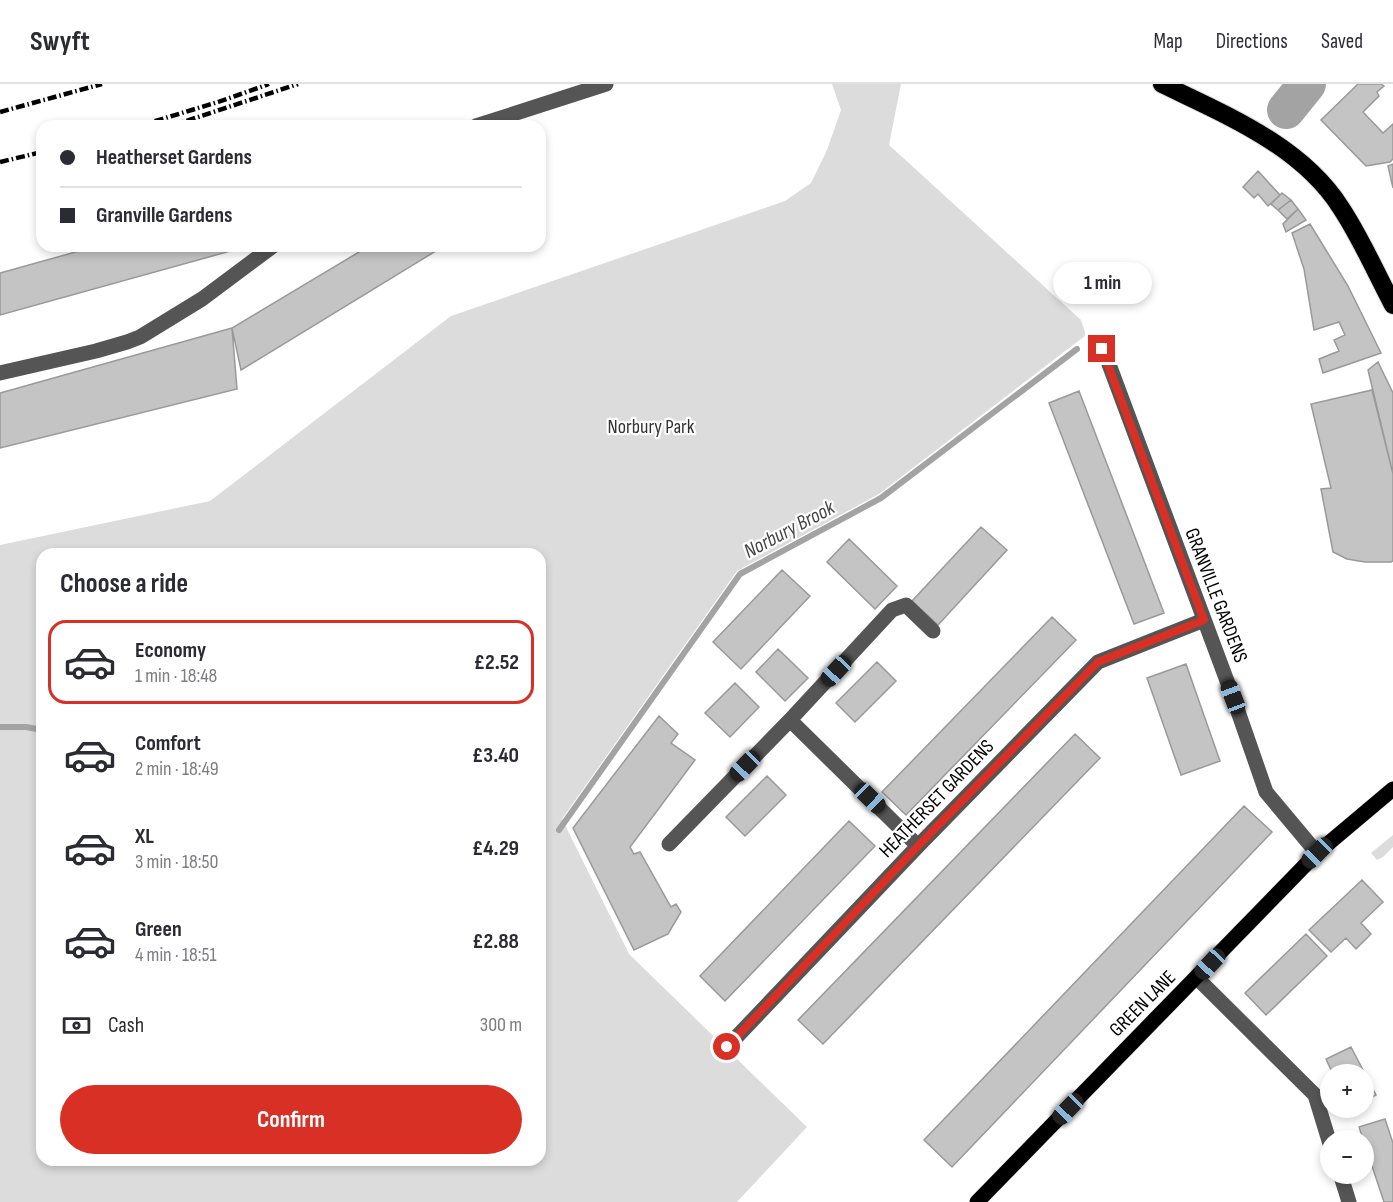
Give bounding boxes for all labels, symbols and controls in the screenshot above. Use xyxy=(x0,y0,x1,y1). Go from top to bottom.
text: Swyft xyxy=(30,25,90,58)
text: Map xyxy=(1153,29,1183,54)
text: Directions xyxy=(1216,29,1288,54)
text: Saved xyxy=(1321,29,1363,54)
text: Heatherset Gardens xyxy=(96,144,252,171)
text: Granville Gardens xyxy=(96,202,232,229)
callout: 1 min xyxy=(1052,262,1152,304)
text: 1 min xyxy=(1084,271,1121,295)
route end xyxy=(1088,335,1115,362)
park label: Norbury Park xyxy=(608,415,695,439)
water label: Norbury Brook xyxy=(740,495,840,564)
street label: GRANVILLE GARDENS xyxy=(1179,525,1253,666)
text: Choose a ride xyxy=(60,568,188,600)
icon: car xyxy=(63,635,117,689)
text: Economy xyxy=(135,637,206,664)
text: £2.52 xyxy=(474,649,519,676)
car xyxy=(817,652,855,690)
text: 1 min · 18:48 xyxy=(135,664,217,688)
car xyxy=(1218,677,1248,717)
icon: car xyxy=(63,728,117,782)
text: Comfort xyxy=(135,730,201,757)
street label: HEATHERSET GARDENS xyxy=(874,735,999,863)
text: £3.40 xyxy=(472,742,519,769)
car xyxy=(726,747,764,785)
text: 2 min · 18:49 xyxy=(135,757,219,781)
car xyxy=(851,779,889,817)
icon: car xyxy=(63,821,117,875)
text: XL xyxy=(135,823,154,850)
car xyxy=(1298,834,1336,872)
text: £4.29 xyxy=(472,835,519,862)
text: 3 min · 18:50 xyxy=(135,850,219,874)
icon: car xyxy=(63,914,117,968)
text: Green xyxy=(135,916,182,943)
text: £2.88 xyxy=(472,928,519,955)
text: 4 min · 18:51 xyxy=(135,943,217,967)
car xyxy=(1191,945,1229,983)
street label: GREEN LANE xyxy=(1105,966,1181,1042)
icon: cash xyxy=(60,1009,93,1042)
text: Cash xyxy=(108,1012,144,1039)
text: 300 m xyxy=(480,1013,522,1037)
route start xyxy=(713,1033,740,1060)
map controls xyxy=(1320,1064,1374,1184)
button: + xyxy=(1320,1064,1374,1118)
button: Confirm xyxy=(60,1085,522,1154)
car xyxy=(1049,1090,1087,1128)
button: − xyxy=(1320,1130,1374,1184)

